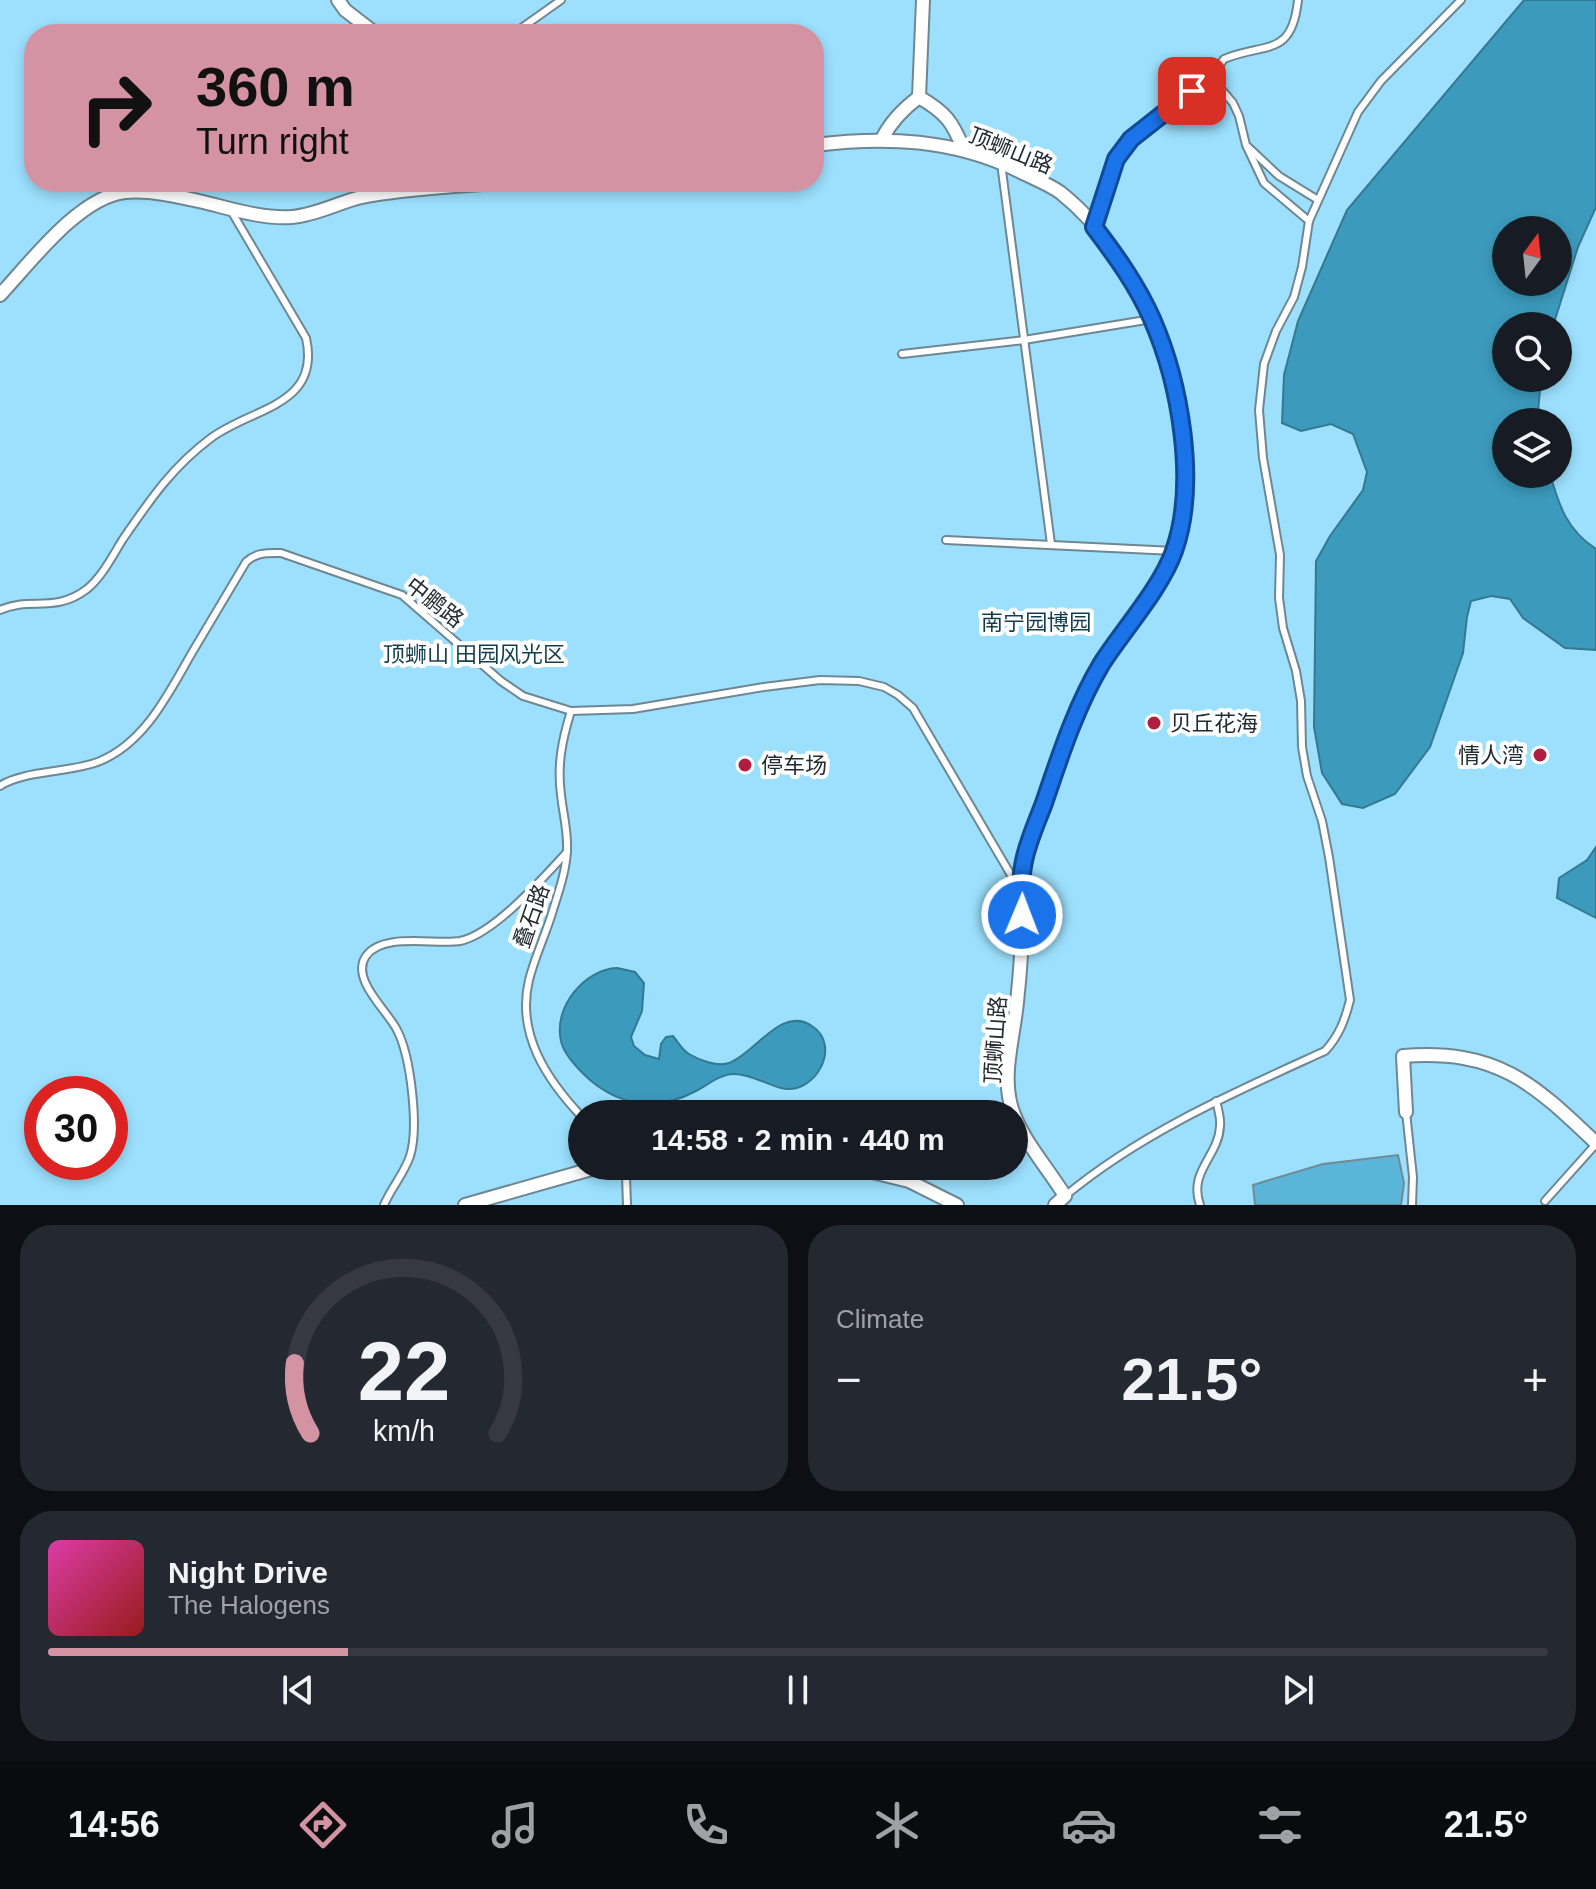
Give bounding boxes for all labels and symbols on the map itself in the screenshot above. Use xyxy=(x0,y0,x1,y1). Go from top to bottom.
pin xyxy=(1158,57,1226,125)
street label: 顶蛳山路 xyxy=(965,122,1056,179)
north arrow xyxy=(1492,216,1572,296)
street label: 中鹏路 xyxy=(401,572,468,633)
park label: 南宁园博园 xyxy=(981,610,1091,635)
park label: 顶蛳山 田园风光区 xyxy=(383,642,565,667)
place label: 贝丘花海 xyxy=(1170,711,1258,736)
marker: 贝丘花海 xyxy=(1145,714,1163,732)
place label: 情人湾 xyxy=(1458,743,1524,768)
marker: 情人湾 xyxy=(1531,746,1549,764)
place label: 停车场 xyxy=(761,753,827,778)
marker: 停车场 xyxy=(736,756,754,774)
position arrow xyxy=(980,873,1064,957)
street label: 叠石路 xyxy=(509,881,554,951)
street label: 顶蛳山路 xyxy=(980,995,1011,1085)
speed limit sign: 30 xyxy=(24,1076,128,1180)

